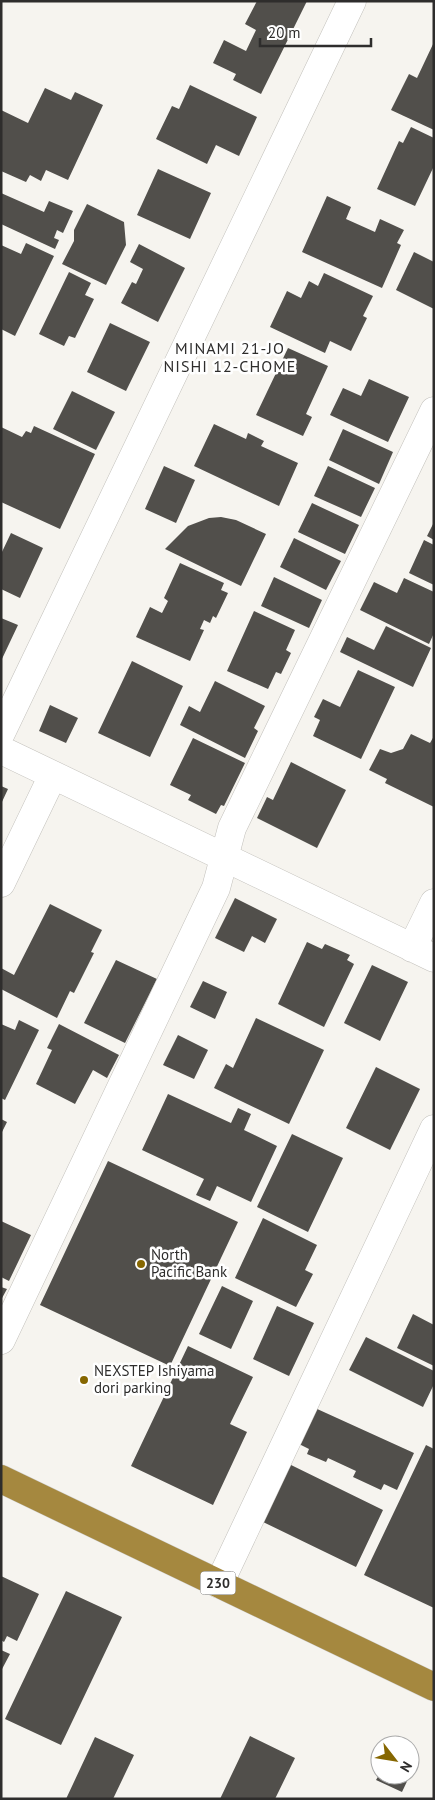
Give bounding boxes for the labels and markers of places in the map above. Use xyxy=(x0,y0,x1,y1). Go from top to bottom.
place label: North Pacific Bank xyxy=(151,1245,228,1281)
marker: North Pacific Bank xyxy=(135,1258,147,1270)
place label: NEXSTEP Ishiyama dori parking xyxy=(94,1361,214,1397)
marker: NEXSTEP Ishiyama dori parking xyxy=(78,1374,90,1386)

